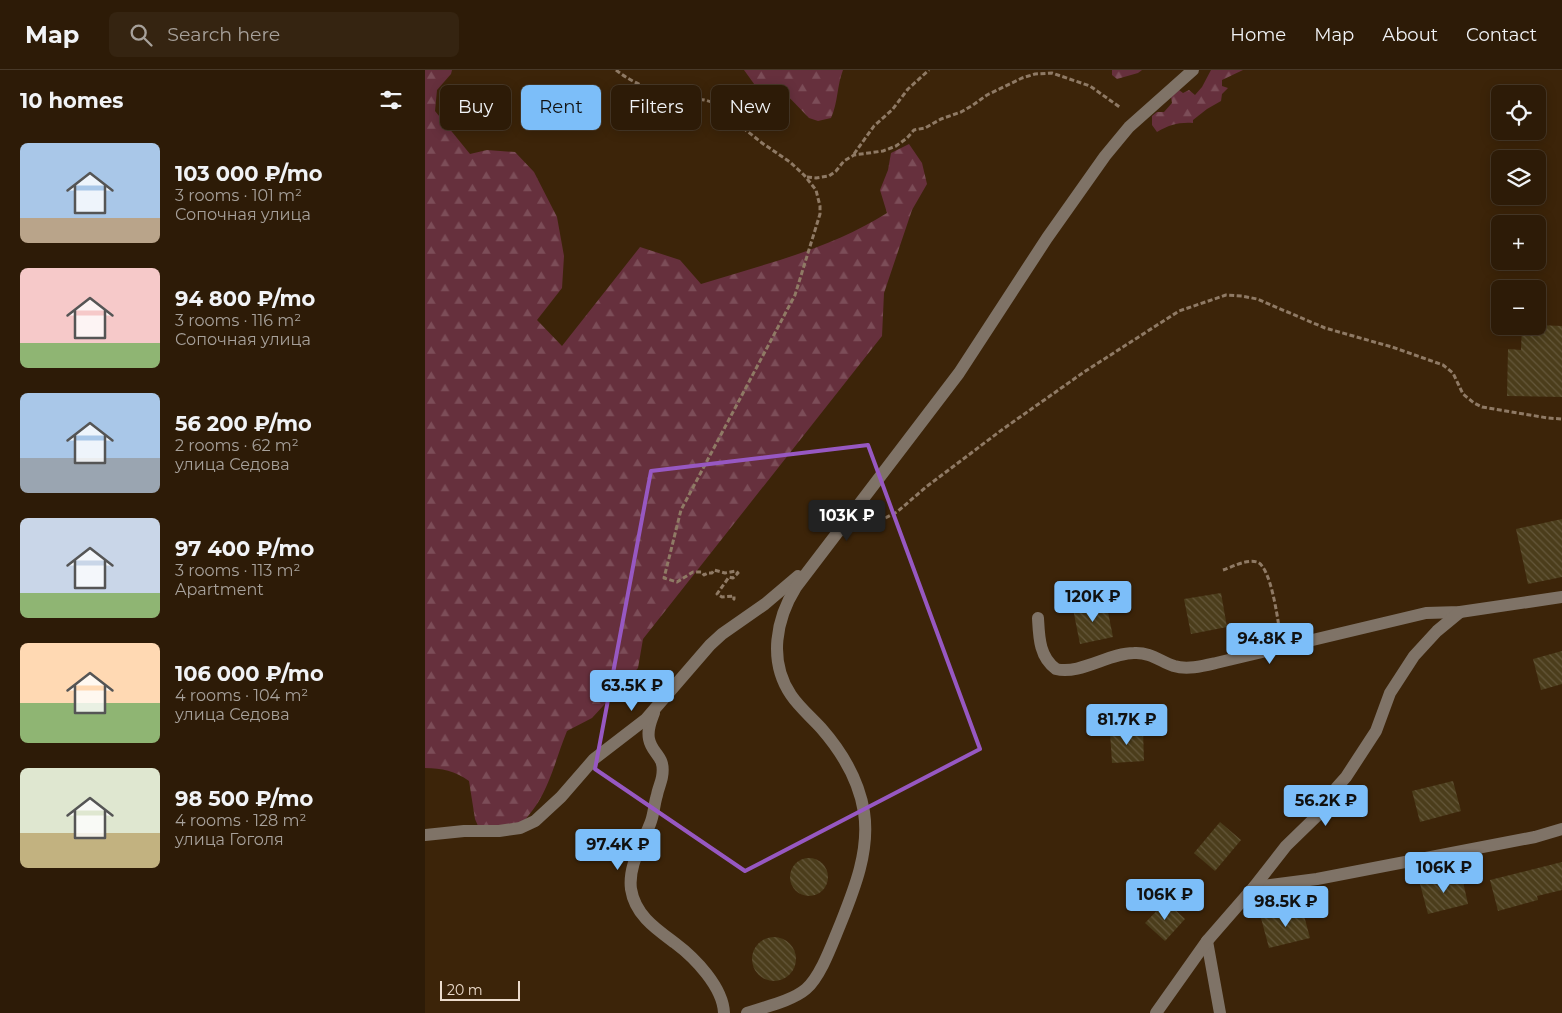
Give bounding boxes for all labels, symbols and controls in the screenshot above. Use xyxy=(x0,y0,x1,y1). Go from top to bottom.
search box xyxy=(109,12,459,57)
text: Map xyxy=(25,20,79,49)
icon: search xyxy=(127,21,155,49)
text: Search here xyxy=(167,23,280,46)
text: Home xyxy=(1230,24,1286,46)
text: Map xyxy=(1314,24,1354,46)
text: About xyxy=(1382,24,1438,46)
text: Contact xyxy=(1466,24,1537,46)
chip: Buy xyxy=(440,85,511,130)
chip: Rent xyxy=(521,85,601,130)
chip: Filters xyxy=(611,85,701,130)
chip: New xyxy=(711,85,789,130)
map controls xyxy=(1491,85,1546,335)
button: locate xyxy=(1491,85,1546,140)
icon: filters xyxy=(377,86,405,114)
text: 10 homes xyxy=(20,88,123,113)
button: layers xyxy=(1491,150,1546,205)
text: 103 000 ₽/mo xyxy=(175,161,323,186)
icon: home xyxy=(60,163,120,223)
text: 3 rooms · 101 m² xyxy=(175,186,302,205)
text: Сопочная улица xyxy=(175,205,311,224)
button: + xyxy=(1491,215,1546,270)
button: − xyxy=(1491,280,1546,335)
text: 94 800 ₽/mo xyxy=(175,286,315,311)
icon: home xyxy=(60,288,120,348)
text: 3 rooms · 116 m² xyxy=(175,311,301,330)
text: Сопочная улица xyxy=(175,330,311,349)
text: 56 200 ₽/mo xyxy=(175,411,312,436)
icon: home xyxy=(60,413,120,473)
text: 2 rooms · 62 m² xyxy=(175,436,299,455)
text: улица Седова xyxy=(175,455,290,474)
pin: 103K ₽ xyxy=(806,500,888,542)
text: 103K ₽ xyxy=(819,506,875,525)
text: 97 400 ₽/mo xyxy=(175,536,314,561)
icon: home xyxy=(60,538,120,598)
text: 3 rooms · 113 m² xyxy=(175,561,300,580)
text: Apartment xyxy=(175,580,264,599)
pin: 120K ₽ xyxy=(1052,580,1134,623)
text: 120K ₽ xyxy=(1065,587,1121,606)
pin: 94.8K ₽ xyxy=(1224,622,1316,665)
text: 94.8K ₽ xyxy=(1237,629,1303,648)
text: 106 000 ₽/mo xyxy=(175,661,324,686)
icon: home xyxy=(60,663,120,723)
pin: 63.5K ₽ xyxy=(586,670,678,712)
text: 63.5K ₽ xyxy=(601,676,663,695)
text: 4 rooms · 104 m² xyxy=(175,686,308,705)
pin: 81.7K ₽ xyxy=(1081,704,1173,746)
text: улица Седова xyxy=(175,705,290,724)
text: 81.7K ₽ xyxy=(1097,710,1157,729)
pin: 56.2K ₽ xyxy=(1280,784,1372,827)
text: 98 500 ₽/mo xyxy=(175,786,313,811)
icon: home xyxy=(60,788,120,848)
text: 56.2K ₽ xyxy=(1295,791,1357,810)
text: 4 rooms · 128 m² xyxy=(175,811,306,830)
pin: 97.4K ₽ xyxy=(572,828,664,871)
text: улица Гоголя xyxy=(175,830,284,849)
text: 97.4K ₽ xyxy=(586,835,650,854)
pin: 106K ₽ xyxy=(1403,852,1485,894)
text: 106K ₽ xyxy=(1416,858,1472,877)
pin: 106K ₽ xyxy=(1124,878,1206,921)
text: 106K ₽ xyxy=(1137,885,1193,904)
pin: 98.5K ₽ xyxy=(1240,886,1332,928)
text: 98.5K ₽ xyxy=(1254,892,1318,911)
scale bar xyxy=(440,978,520,1001)
text: 20 m xyxy=(447,981,483,999)

